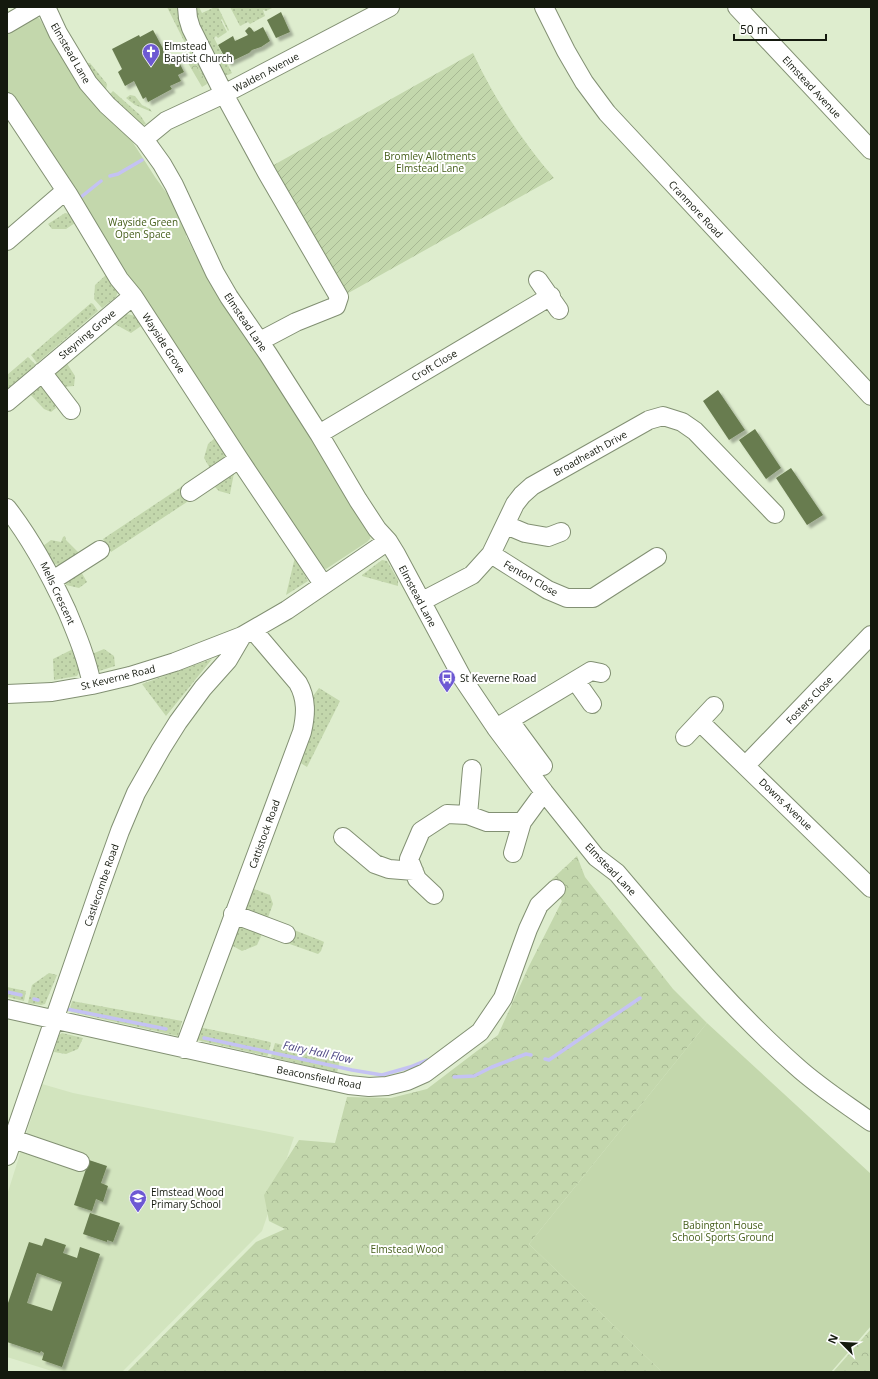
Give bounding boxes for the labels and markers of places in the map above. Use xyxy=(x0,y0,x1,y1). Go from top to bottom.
place label: Elmstead Baptist Church xyxy=(164,39,233,65)
church icon: Elmstead Baptist Church xyxy=(141,42,161,67)
bus stop icon: St Keverne Road xyxy=(437,668,457,693)
place label: St Keverne Road xyxy=(460,671,536,685)
place label: Elmstead Wood Primary School xyxy=(151,1185,224,1211)
school or university icon: Elmstead Wood Primary School xyxy=(128,1188,148,1213)

